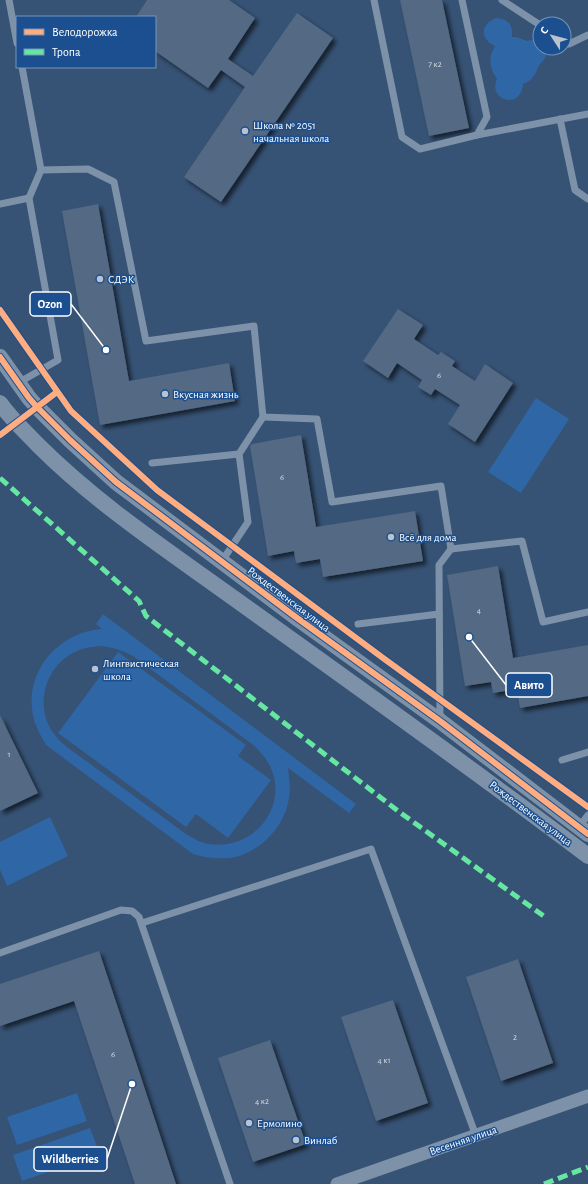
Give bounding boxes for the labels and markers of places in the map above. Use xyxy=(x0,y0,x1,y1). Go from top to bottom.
place label: Школа № 2051 начальная школа xyxy=(253,120,329,144)
marker: Школа № 2051 начальная школа xyxy=(240,126,250,136)
marker: СДЭК xyxy=(95,274,105,284)
place label: СДЭК xyxy=(108,274,135,285)
callout: Ozon xyxy=(30,292,71,316)
marker: Вкусная жизнь xyxy=(160,389,170,399)
place label: Вкусная жизнь xyxy=(173,389,239,400)
marker: Всё для дома xyxy=(386,532,396,542)
place label: Всё для дома xyxy=(399,532,457,543)
place label: Лингвистическая школа xyxy=(103,658,179,682)
marker: Лингвистическая школа xyxy=(90,664,100,674)
callout: Авито xyxy=(506,673,552,697)
marker: Ермолино xyxy=(244,1118,254,1128)
place label: Ермолино xyxy=(257,1118,302,1129)
marker: Винлаб xyxy=(291,1135,301,1145)
place label: Винлаб xyxy=(304,1135,338,1146)
callout: Wildberries xyxy=(34,1147,107,1171)

